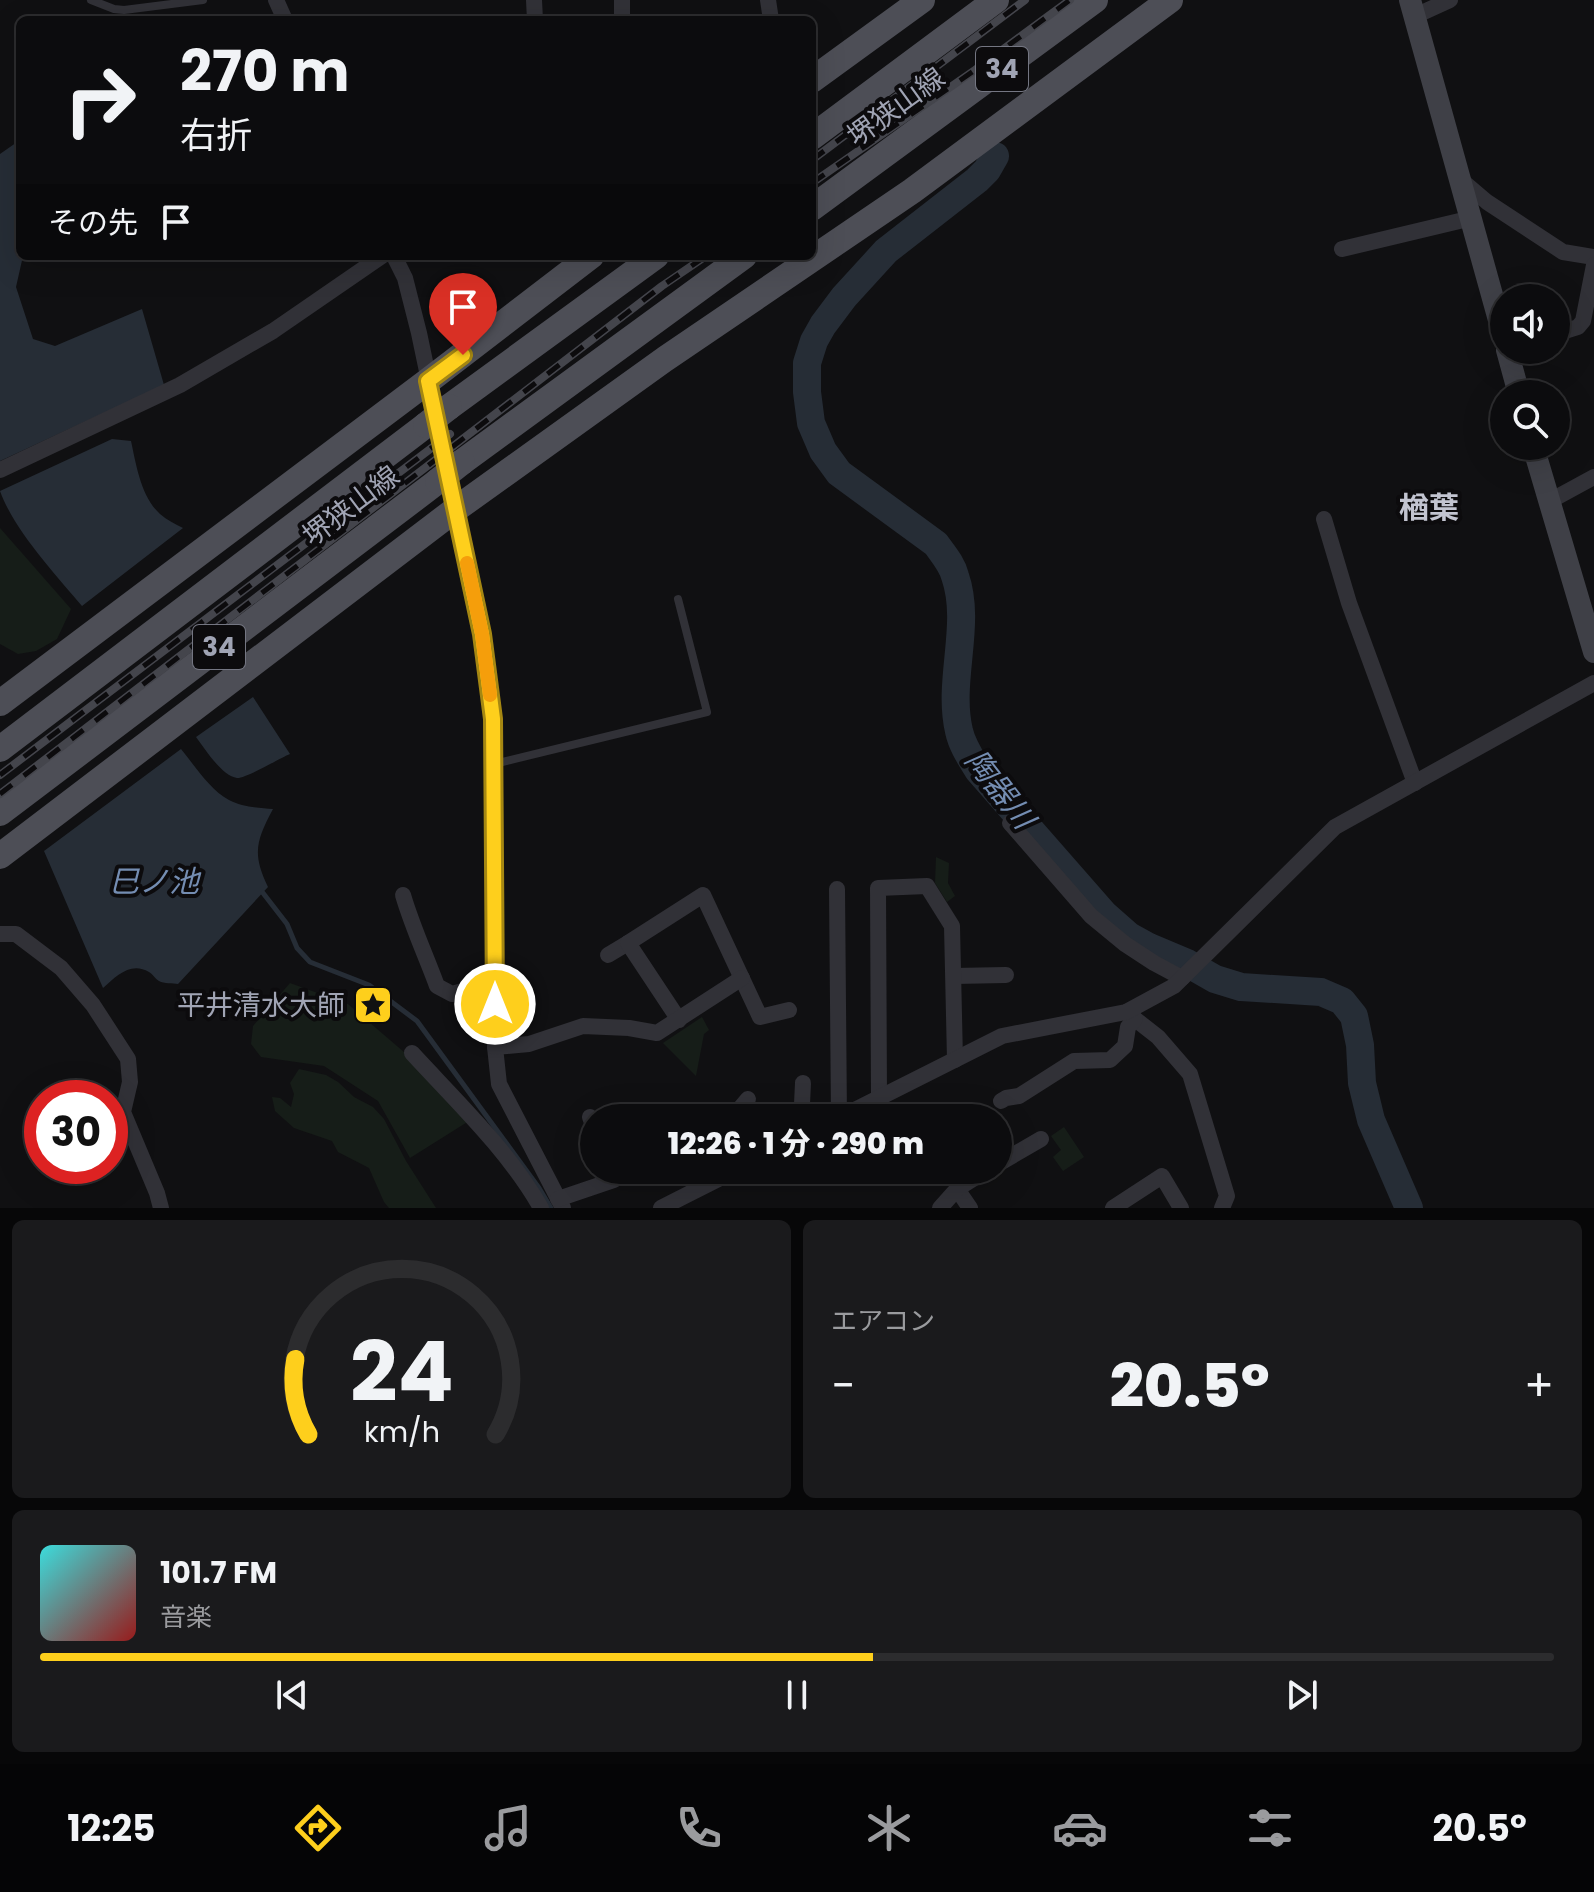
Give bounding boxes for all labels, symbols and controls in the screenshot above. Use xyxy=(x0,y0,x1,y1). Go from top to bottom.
text: 270 m xyxy=(180,32,350,111)
road number: 34 xyxy=(976,47,1028,91)
icon: right xyxy=(48,48,152,152)
street label: 堺狭山線 xyxy=(839,58,953,156)
text: 右折 xyxy=(180,110,252,161)
icon: arrive xyxy=(154,200,198,244)
text: その先 xyxy=(48,201,138,244)
pin xyxy=(429,273,497,355)
map controls xyxy=(1490,284,1570,460)
button: sound xyxy=(1490,284,1570,364)
icon: arrive xyxy=(441,285,485,329)
button: search xyxy=(1490,380,1570,460)
street label: 堺狭山線 xyxy=(295,457,407,555)
district label: 楢葉 xyxy=(1399,486,1459,529)
road number: 34 xyxy=(193,625,245,669)
water label: 陶器川 xyxy=(955,740,1046,840)
water label: 巳ノ池 xyxy=(109,860,202,903)
position arrow xyxy=(453,962,537,1046)
place icon: 平井清水大師 xyxy=(352,984,394,1026)
place label: 平井清水大師 xyxy=(177,986,345,1025)
speed limit sign: 30 xyxy=(24,1080,128,1184)
text: 12:26 · 1 分 · 290 m xyxy=(668,1122,924,1165)
text: エアコン xyxy=(831,1303,935,1339)
text: 24 xyxy=(350,1314,453,1430)
text: 20.5° xyxy=(1110,1344,1269,1428)
text: − xyxy=(831,1355,855,1416)
text: + xyxy=(1524,1355,1554,1416)
text: km/h xyxy=(363,1412,440,1452)
text: 101.7 FM xyxy=(160,1551,277,1594)
text: 音楽 xyxy=(160,1599,212,1635)
icon: previous xyxy=(270,1673,314,1717)
icon: pause xyxy=(775,1673,819,1717)
icon: next xyxy=(1280,1673,1324,1717)
icon: directions xyxy=(290,1800,346,1856)
icon: music xyxy=(480,1800,536,1856)
icon: phone xyxy=(671,1800,727,1856)
icon: climate xyxy=(861,1800,917,1856)
icon: car xyxy=(1052,1800,1108,1856)
icon: filters xyxy=(1242,1800,1298,1856)
text: 12:25 xyxy=(67,1803,155,1854)
text: 20.5° xyxy=(1432,1803,1527,1854)

